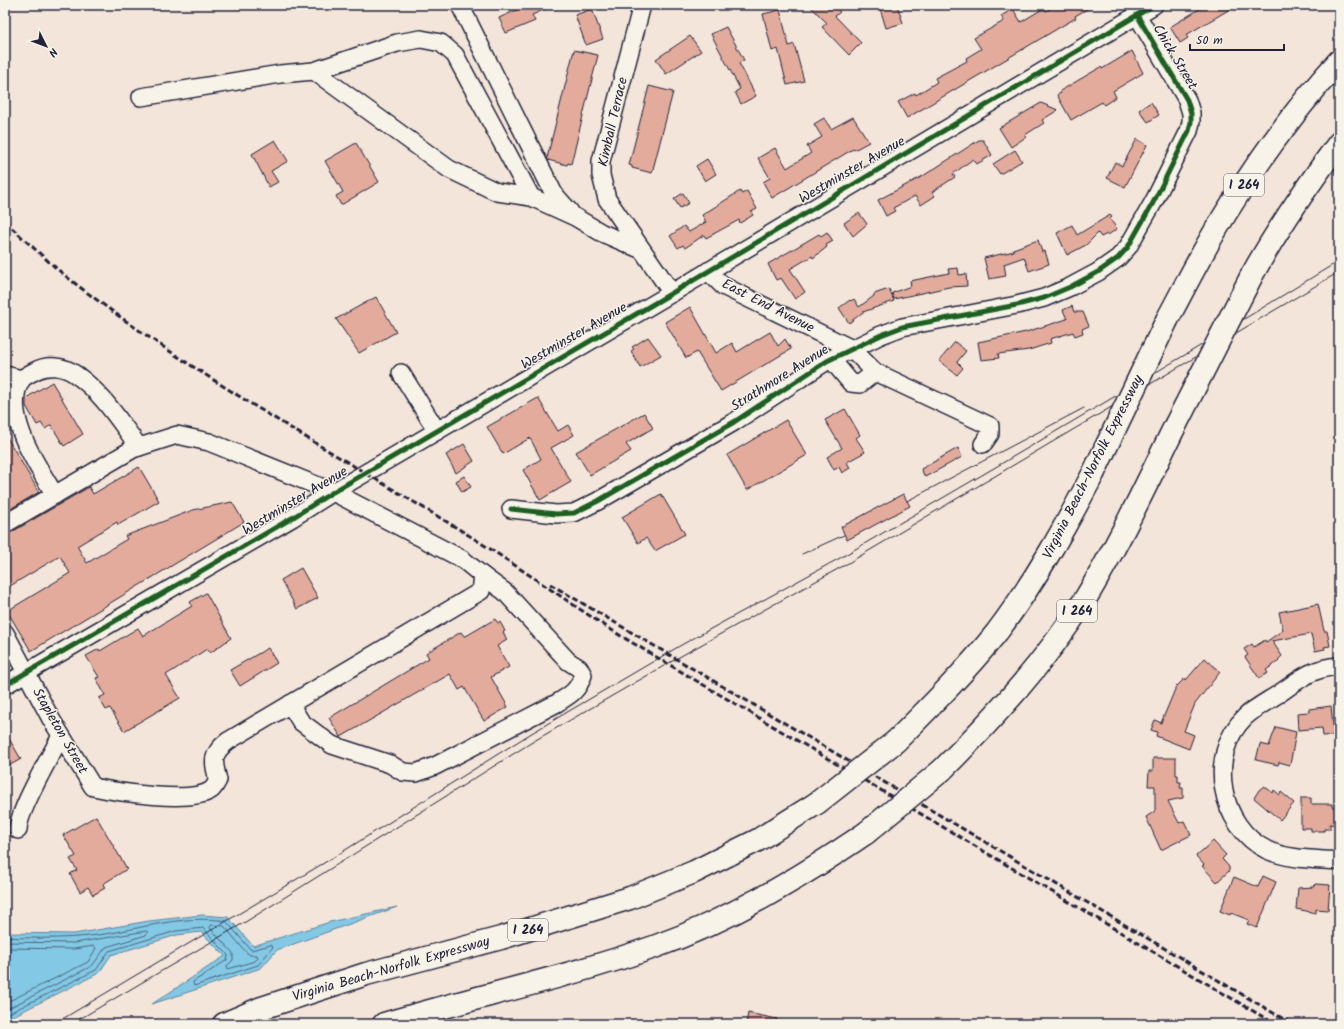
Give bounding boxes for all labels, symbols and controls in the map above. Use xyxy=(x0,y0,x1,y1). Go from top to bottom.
street label: Chick Street xyxy=(1147,20,1204,95)
north arrow xyxy=(26,26,66,66)
scale bar xyxy=(1190,26,1284,52)
text: 50 m xyxy=(1196,31,1223,50)
text: N xyxy=(44,43,62,61)
street label: Kimball Terrace xyxy=(592,74,634,169)
street label: Westminster Avenue xyxy=(795,130,910,209)
road number: I 264 xyxy=(1224,174,1264,196)
street label: East End Avenue xyxy=(718,273,819,339)
street label: Westminster Avenue xyxy=(517,296,632,375)
street label: Strathmore Avenue xyxy=(727,339,834,417)
street label: Virginia Beach-Norfolk Expressway xyxy=(1037,371,1149,563)
street label: Westminster Avenue xyxy=(238,460,353,541)
road number: I 264 xyxy=(1057,600,1097,622)
street label: Stapleton Street xyxy=(26,684,94,779)
road number: I 264 xyxy=(508,919,548,941)
street label: Virginia Beach-Norfolk Expressway xyxy=(290,930,493,1008)

